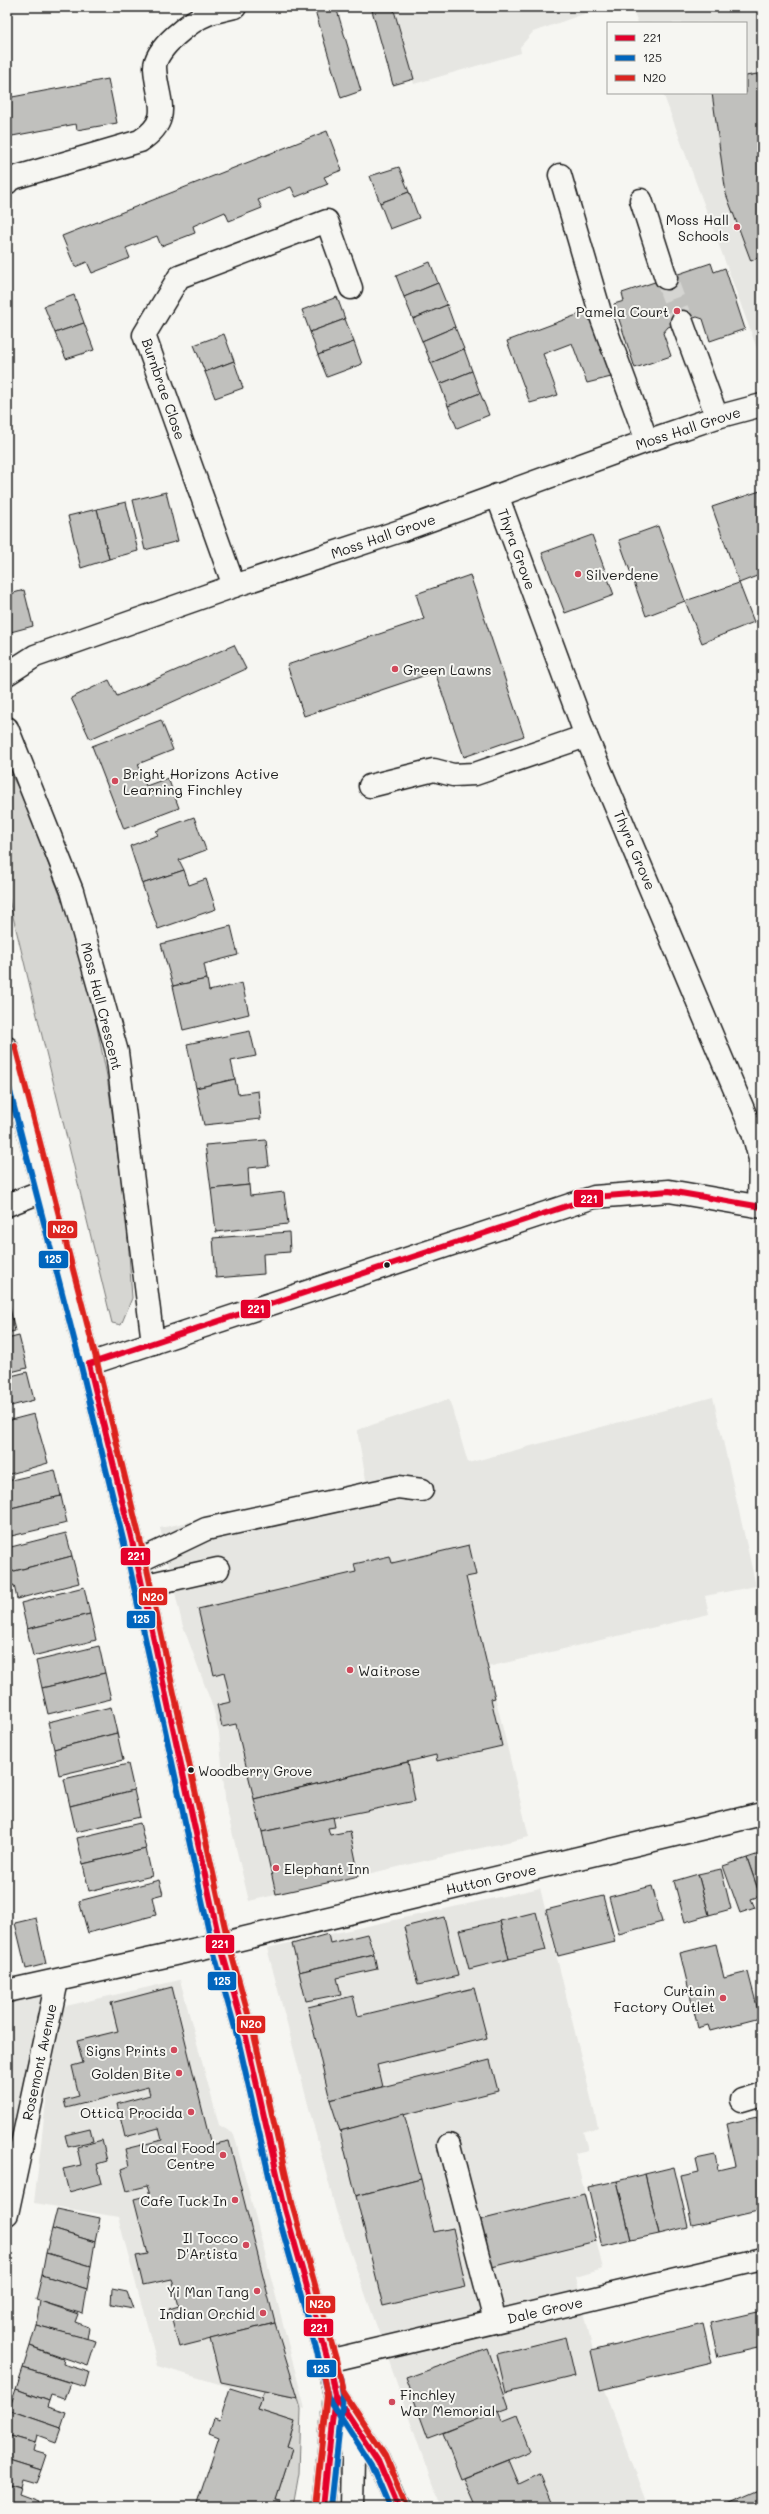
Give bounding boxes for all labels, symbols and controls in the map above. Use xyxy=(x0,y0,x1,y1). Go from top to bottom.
legend xyxy=(607,22,747,94)
text: 221 xyxy=(643,29,662,45)
text: 125 xyxy=(643,49,662,65)
text: N20 xyxy=(643,69,667,85)
place label: Moss Hall Schools xyxy=(666,210,729,245)
marker: Moss Hall Schools xyxy=(732,222,742,232)
place label: Pamela Court xyxy=(576,302,669,321)
marker: Pamela Court xyxy=(672,306,682,316)
street label: Burnbrae Close xyxy=(138,336,190,442)
street label: Moss Hall Grove xyxy=(633,402,743,454)
street label: Thyra Grove xyxy=(494,506,540,592)
street label: Moss Hall Grove xyxy=(328,509,438,563)
place label: Silverdene xyxy=(586,565,659,584)
marker: Silverdene xyxy=(573,569,583,579)
place label: Green Lawns xyxy=(403,660,491,679)
marker: Green Lawns xyxy=(390,664,400,674)
place label: Bright Horizons Active Learning Finchley xyxy=(123,764,279,799)
marker: Bright Horizons Active Learning Finchley xyxy=(110,776,120,786)
street label: Thyra Grove xyxy=(610,807,660,893)
street label: Moss Hall Crescent xyxy=(77,940,127,1072)
line badge: 221 xyxy=(573,1189,604,1208)
text: 221 xyxy=(580,1191,598,1206)
line badge: N20 xyxy=(47,1220,78,1239)
text: N20 xyxy=(52,1221,74,1236)
line badge: 125 xyxy=(38,1250,69,1269)
text: 125 xyxy=(44,1251,62,1266)
unlabelled marker xyxy=(382,1260,392,1270)
line badge: 221 xyxy=(240,1299,271,1319)
text: 221 xyxy=(247,1301,265,1316)
line badge: 221 xyxy=(120,1547,151,1566)
text: 221 xyxy=(127,1548,145,1563)
line badge: N20 xyxy=(138,1587,168,1606)
text: N20 xyxy=(142,1589,164,1604)
line badge: 125 xyxy=(126,1610,156,1629)
text: 125 xyxy=(132,1611,150,1626)
place label: Waitrose xyxy=(358,1661,420,1680)
marker: Waitrose xyxy=(345,1665,355,1675)
place label: Woodberry Grove xyxy=(198,1762,312,1779)
marker: Woodberry Grove xyxy=(186,1765,196,1775)
place label: Elephant Inn xyxy=(284,1859,370,1878)
street label: Hutton Grove xyxy=(444,1859,538,1899)
marker: Elephant Inn xyxy=(271,1863,281,1873)
line badge: 221 xyxy=(205,1934,235,1954)
text: 221 xyxy=(211,1936,229,1951)
line badge: 125 xyxy=(207,1971,237,1991)
text: 125 xyxy=(213,1973,231,1988)
place label: Curtain Factory Outlet xyxy=(614,1981,715,2016)
marker: Curtain Factory Outlet xyxy=(718,1993,728,2003)
street label: Rosemont Avenue xyxy=(17,2002,61,2122)
line badge: N20 xyxy=(236,2015,266,2034)
text: N20 xyxy=(240,2016,262,2031)
place label: Signs Prints xyxy=(86,2041,166,2060)
marker: Signs Prints xyxy=(169,2045,179,2055)
place label: Golden Bite xyxy=(91,2064,171,2083)
marker: Golden Bite xyxy=(174,2068,184,2078)
place label: Ottica Procida xyxy=(80,2103,183,2122)
marker: Ottica Procida xyxy=(186,2107,196,2117)
place label: Local Food Centre xyxy=(141,2138,215,2173)
marker: Local Food Centre xyxy=(218,2150,228,2160)
place label: Cafe Tuck In xyxy=(140,2191,227,2210)
marker: Cafe Tuck In xyxy=(230,2195,240,2205)
place label: Il Tocco D'Artista xyxy=(176,2228,238,2263)
marker: Il Tocco D'Artista xyxy=(241,2240,251,2250)
place label: Yi Man Tang xyxy=(167,2282,249,2301)
marker: Yi Man Tang xyxy=(252,2286,262,2296)
street label: Dale Grove xyxy=(505,2292,585,2328)
line badge: N20 xyxy=(305,2295,336,2314)
text: N20 xyxy=(309,2296,331,2311)
place label: Indian Orchid xyxy=(160,2304,255,2323)
marker: Indian Orchid xyxy=(258,2308,268,2318)
line badge: 221 xyxy=(303,2318,334,2337)
text: 221 xyxy=(310,2320,328,2335)
line badge: 125 xyxy=(306,2359,337,2378)
text: 125 xyxy=(312,2361,330,2376)
place label: Finchley War Memorial xyxy=(400,2385,495,2420)
marker: Finchley War Memorial xyxy=(387,2397,397,2407)

